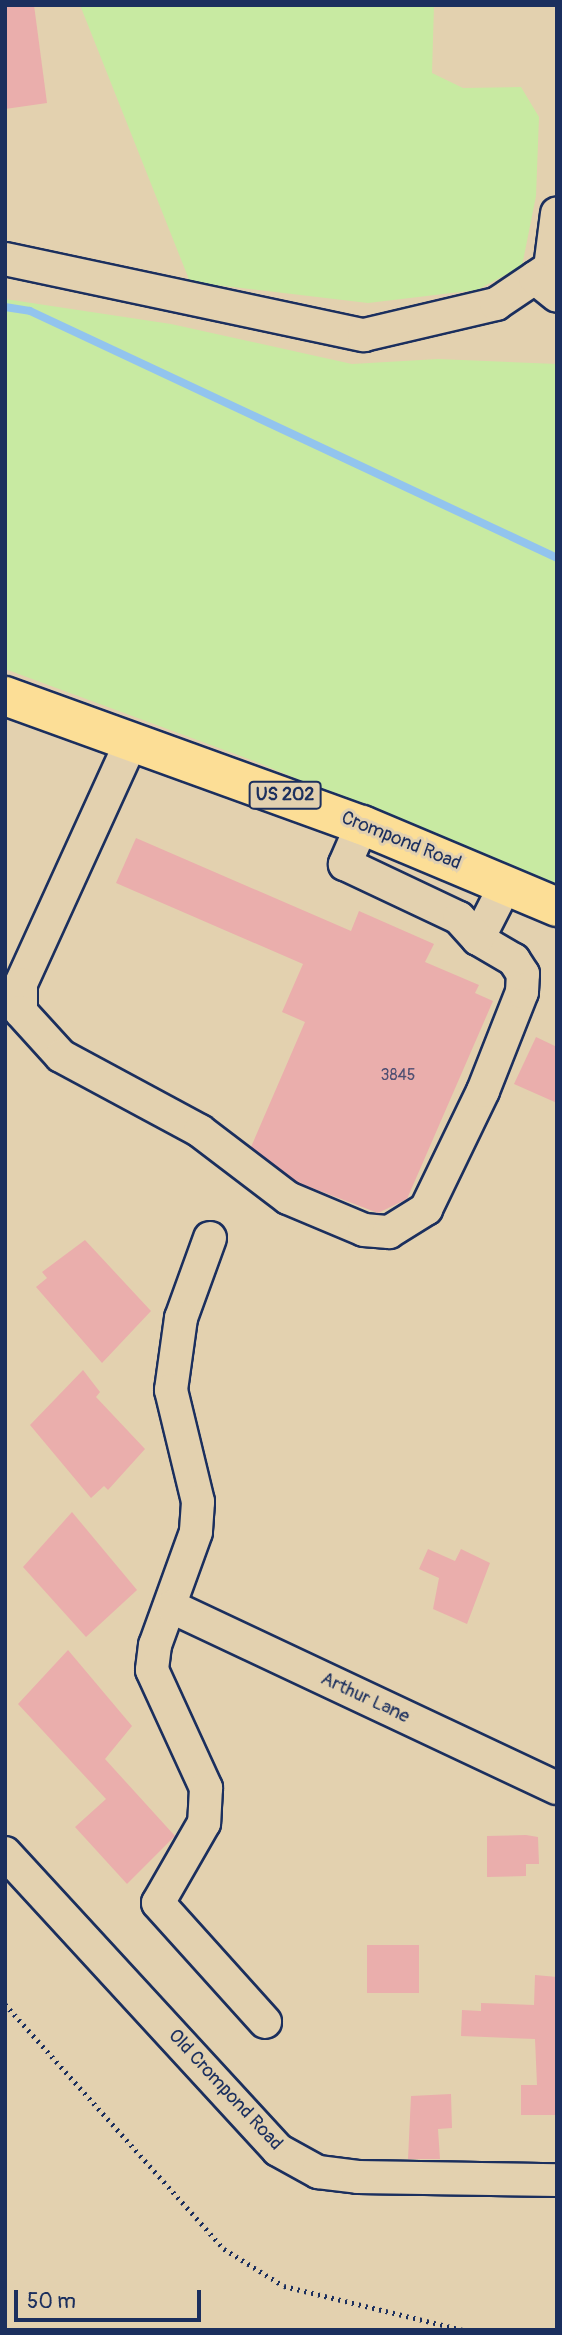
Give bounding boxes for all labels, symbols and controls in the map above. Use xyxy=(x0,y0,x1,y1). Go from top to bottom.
road number: US 202 xyxy=(248,780,322,810)
street label: Crompond Road xyxy=(338,807,464,875)
house number: 3845 xyxy=(381,1065,415,1085)
street label: Arthur Lane xyxy=(317,1668,413,1728)
street label: Old Crompond Road xyxy=(163,2025,287,2155)
scale bar xyxy=(18,2276,205,2320)
text: 50 m xyxy=(27,2288,76,2315)

